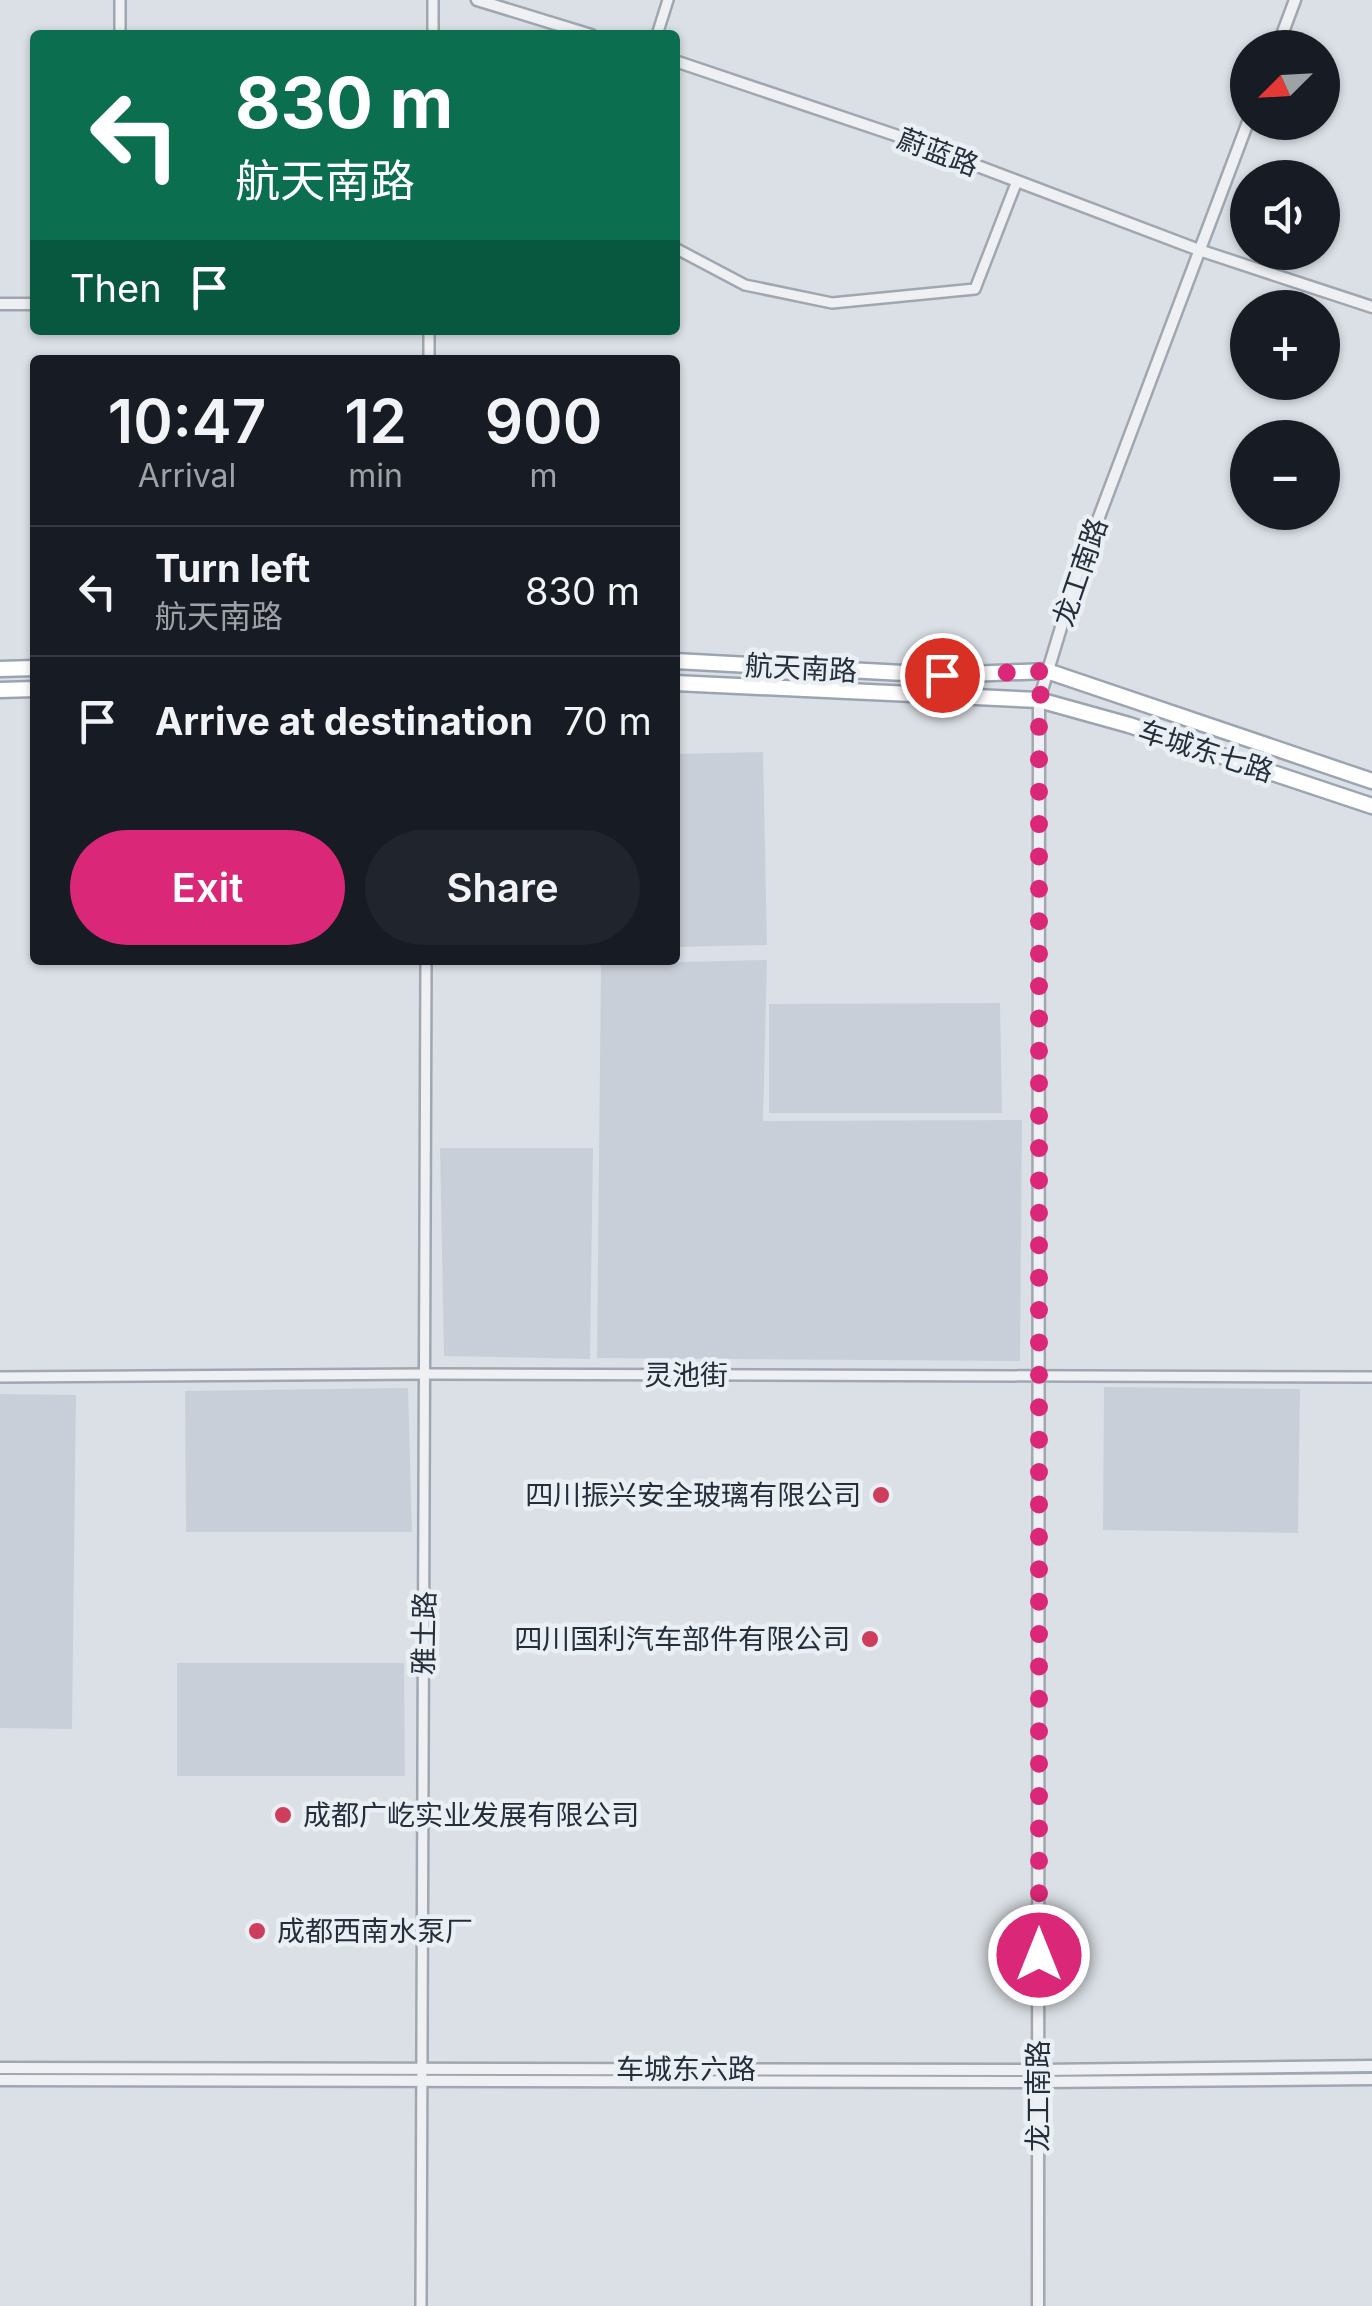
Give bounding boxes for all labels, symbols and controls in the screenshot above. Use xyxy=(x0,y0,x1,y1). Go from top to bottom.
north arrow xyxy=(1230,30,1340,140)
map controls xyxy=(1230,30,1340,530)
text: 830 m xyxy=(235,60,453,145)
icon: left xyxy=(70,70,200,200)
street label: 蔚蓝路 xyxy=(893,121,983,183)
text: 航天南路 xyxy=(235,153,415,208)
button: sound xyxy=(1230,160,1340,270)
icon: arrive xyxy=(182,260,237,315)
text: Then xyxy=(70,265,162,311)
button: + xyxy=(1230,290,1340,400)
text: 10:47 xyxy=(108,385,266,457)
text: 12 xyxy=(344,385,407,457)
text: 900 xyxy=(485,385,602,457)
button: − xyxy=(1230,420,1340,530)
text: Arrival xyxy=(138,456,236,495)
text: min xyxy=(348,456,403,495)
text: m xyxy=(529,456,557,495)
street label: 龙工南路 xyxy=(1046,514,1114,630)
text: Turn left xyxy=(155,545,310,591)
icon: left xyxy=(70,564,125,619)
text: 830 m xyxy=(525,568,640,614)
text: 航天南路 xyxy=(155,597,283,636)
pin xyxy=(900,633,985,718)
street label: 航天南路 xyxy=(744,648,858,688)
icon: arrive xyxy=(915,648,970,703)
icon: arrive xyxy=(70,694,125,749)
text: Arrive at destination xyxy=(155,698,533,744)
text: 70 m xyxy=(563,698,652,744)
street label: 车城东七路 xyxy=(1134,713,1278,789)
button: Exit xyxy=(70,830,345,945)
button: Share xyxy=(365,830,640,945)
street label: 灵池街 xyxy=(644,1358,728,1392)
place label: 四川振兴安全玻璃有限公司 xyxy=(525,1478,861,1512)
marker: 四川振兴安全玻璃有限公司 xyxy=(870,1484,892,1506)
street label: 雅土路 xyxy=(406,1591,442,1675)
place label: 四川国利汽车部件有限公司 xyxy=(514,1622,850,1656)
marker: 四川国利汽车部件有限公司 xyxy=(859,1628,881,1650)
place label: 成都广屹实业发展有限公司 xyxy=(303,1798,639,1832)
marker: 成都广屹实业发展有限公司 xyxy=(272,1804,294,1826)
position arrow xyxy=(987,1903,1091,2007)
place label: 成都西南水泵厂 xyxy=(277,1914,473,1948)
marker: 成都西南水泵厂 xyxy=(246,1920,268,1942)
street label: 龙工南路 xyxy=(1021,2040,1055,2152)
street label: 车城东六路 xyxy=(616,2052,756,2086)

